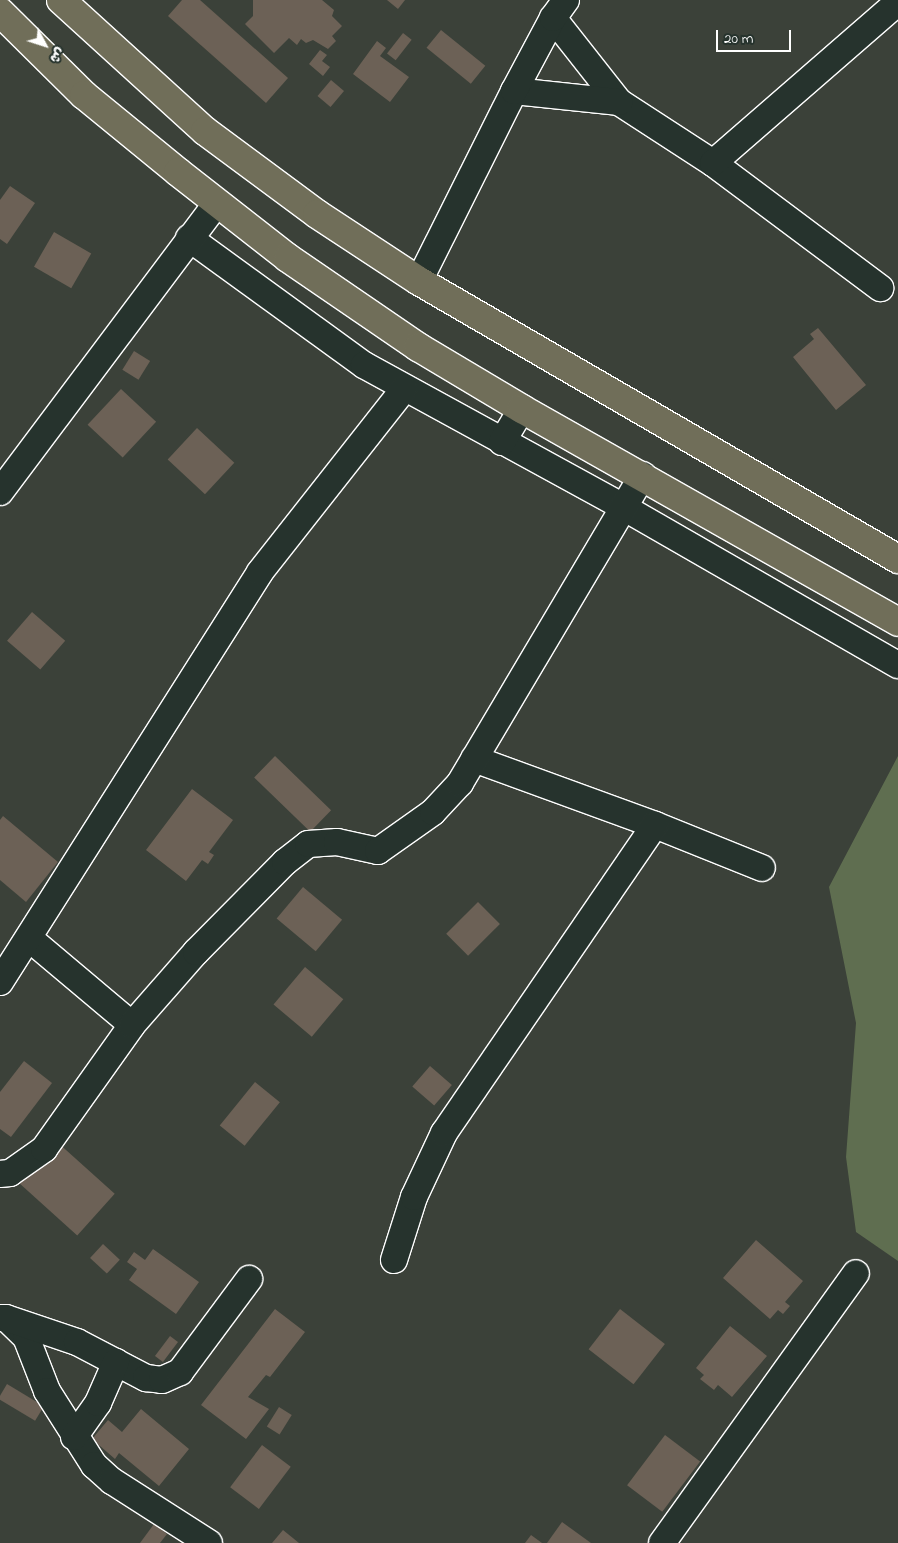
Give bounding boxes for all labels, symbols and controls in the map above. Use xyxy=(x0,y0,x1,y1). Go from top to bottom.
north arrow xyxy=(20,20,70,70)
scale bar xyxy=(718,20,793,52)
text: 20 m xyxy=(724,28,753,50)
text: ش xyxy=(44,42,70,68)

